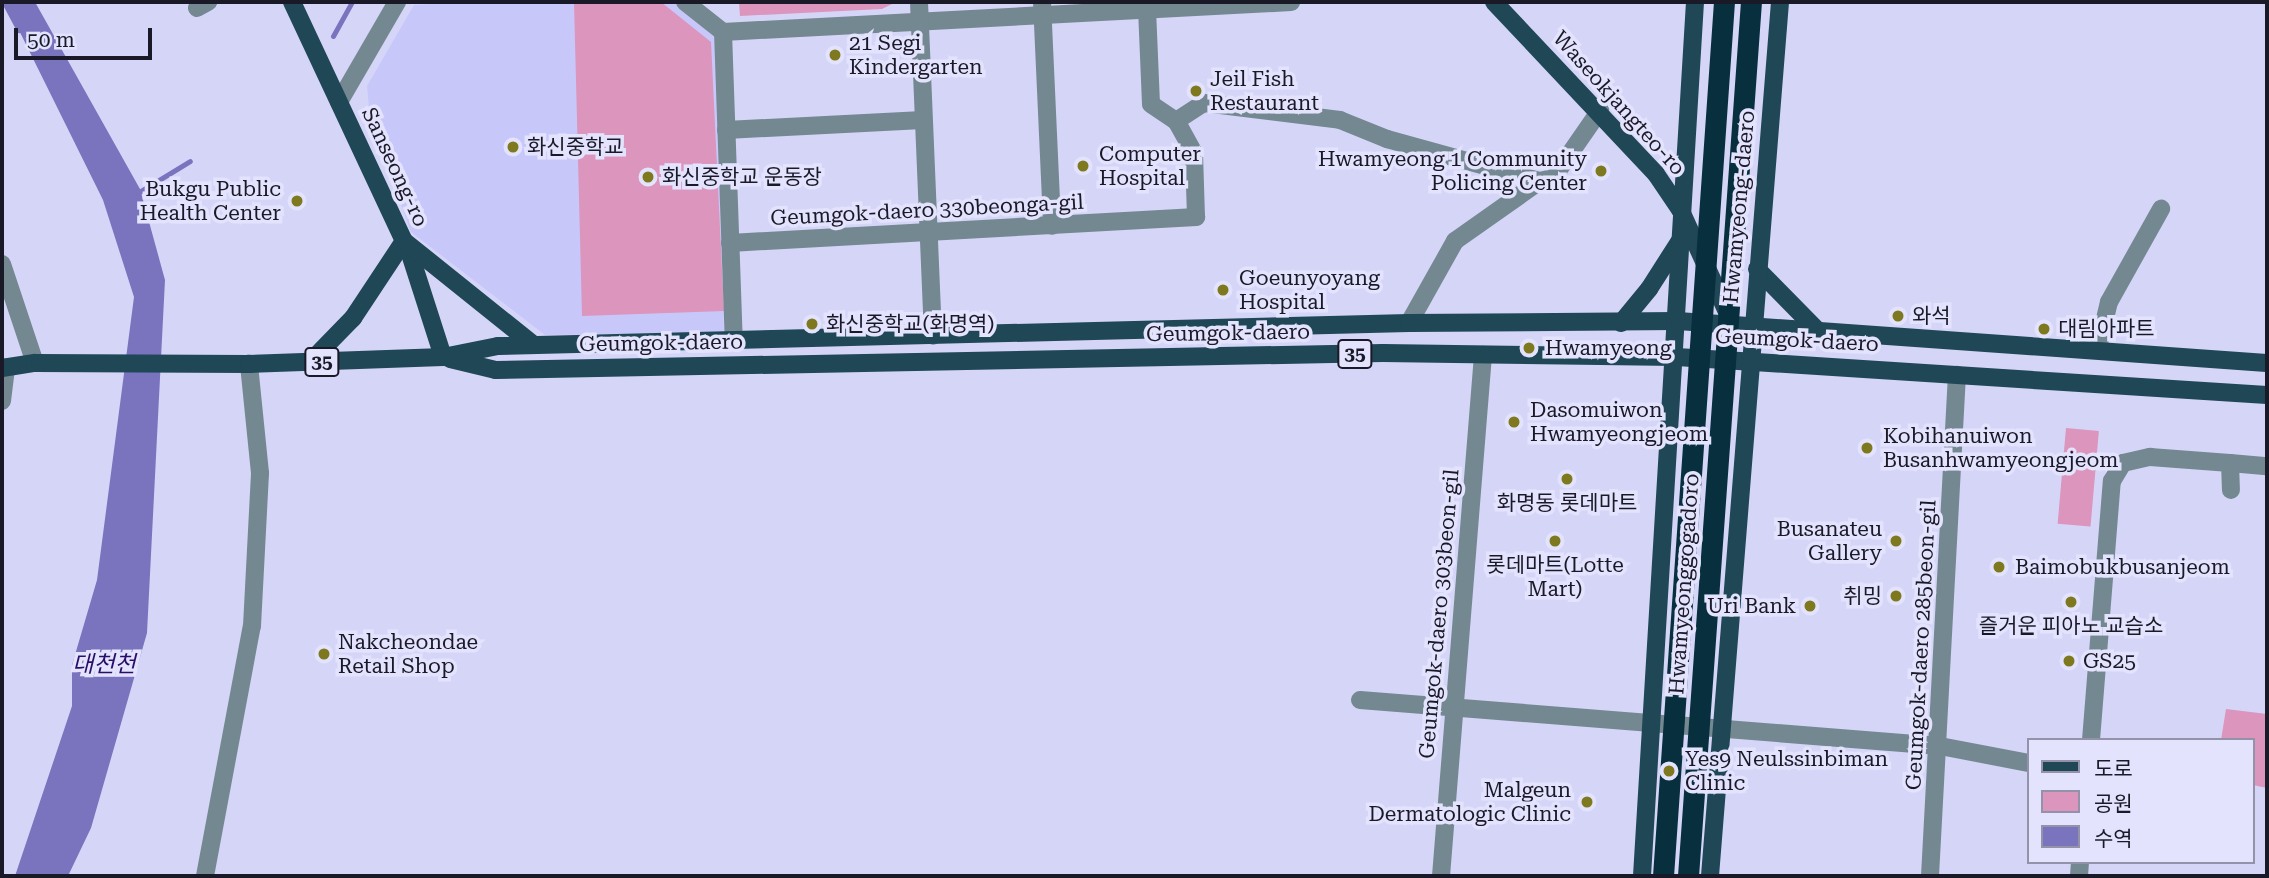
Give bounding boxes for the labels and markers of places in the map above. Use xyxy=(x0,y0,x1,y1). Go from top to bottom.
place label: 21 Segi Kindergarten xyxy=(849,30,982,80)
marker: 21 Segi Kindergarten xyxy=(827,47,843,63)
place label: Jeil Fish Restaurant xyxy=(1210,66,1319,116)
marker: Jeil Fish Restaurant xyxy=(1188,83,1204,99)
place label: 화신중학교 xyxy=(527,134,624,160)
marker: 화신중학교 xyxy=(505,139,521,155)
place label: Computer Hospital xyxy=(1099,141,1201,191)
place label: Hwamyeong 1 Community Policing Center xyxy=(1318,146,1587,196)
marker: Computer Hospital xyxy=(1073,156,1093,176)
marker: Hwamyeong 1 Community Policing Center xyxy=(1593,163,1609,179)
place label: 화신중학교 운동장 xyxy=(662,164,822,190)
marker: 화신중학교 운동장 xyxy=(640,169,656,185)
place label: Bukgu Public Health Center xyxy=(140,176,281,226)
marker: Bukgu Public Health Center xyxy=(287,191,307,211)
place label: Goeunyoyang Hospital xyxy=(1239,265,1380,315)
marker: Goeunyoyang Hospital xyxy=(1213,280,1233,300)
place label: 와석 xyxy=(1912,303,1951,329)
marker: 와석 xyxy=(1890,308,1906,324)
place label: 화신중학교(화명역) xyxy=(826,311,994,337)
marker: 화신중학교(화명역) xyxy=(804,316,820,332)
place label: 대림아파트 xyxy=(2058,316,2155,342)
marker: 대림아파트 xyxy=(2036,321,2052,337)
place label: Hwamyeong xyxy=(1545,335,1672,361)
marker: Hwamyeong xyxy=(1519,338,1539,358)
place label: Dasomuiwon Hwamyeongjeom xyxy=(1530,397,1708,447)
marker: Dasomuiwon Hwamyeongjeom xyxy=(1504,412,1524,432)
place label: Kobihanuiwon Busanhwamyeongjeom xyxy=(1883,423,2118,473)
marker: Kobihanuiwon Busanhwamyeongjeom xyxy=(1857,438,1877,458)
marker: 화명동 롯데마트 xyxy=(1559,471,1575,487)
place label: 화명동 롯데마트 xyxy=(1497,490,1637,516)
place label: Busanateu Gallery xyxy=(1777,516,1882,566)
marker: 롯데마트(Lotte Mart) xyxy=(1547,533,1563,549)
marker: Busanateu Gallery xyxy=(1888,533,1904,549)
place label: 롯데마트(Lotte Mart) xyxy=(1486,552,1624,602)
place label: Baimobukbusanjeom xyxy=(2015,554,2230,580)
marker: Baimobukbusanjeom xyxy=(1989,557,2009,577)
place label: 취밍 xyxy=(1843,583,1882,609)
marker: 취밍 xyxy=(1888,588,1904,604)
place label: Uri Bank xyxy=(1707,593,1796,619)
marker: 즐거운 피아노 교습소 xyxy=(2063,594,2079,610)
marker: Uri Bank xyxy=(1802,598,1818,614)
place label: 즐거운 피아노 교습소 xyxy=(1979,613,2163,639)
place label: Nakcheondae Retail Shop xyxy=(338,629,478,679)
marker: Nakcheondae Retail Shop xyxy=(316,646,332,662)
place label: GS25 xyxy=(2083,648,2136,674)
marker: GS25 xyxy=(2061,653,2077,669)
place label: Yes9 Neulssinbiman Clinic xyxy=(1685,746,1888,796)
marker: Yes9 Neulssinbiman Clinic xyxy=(1659,761,1679,781)
place label: Malgeun Dermatologic Clinic xyxy=(1368,777,1571,827)
marker: Malgeun Dermatologic Clinic xyxy=(1577,792,1597,812)

